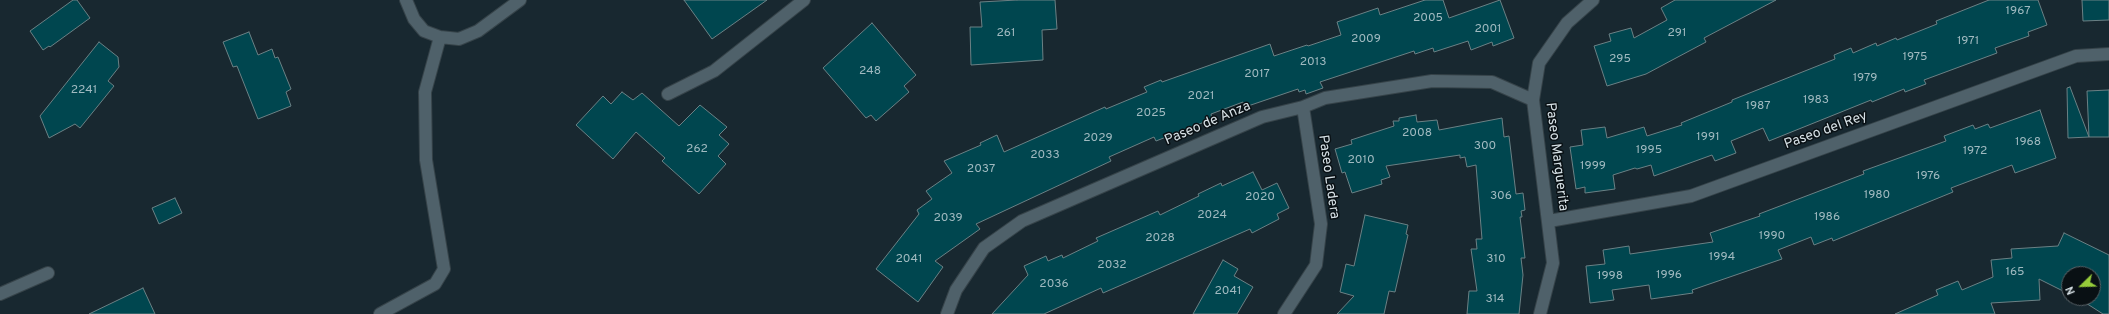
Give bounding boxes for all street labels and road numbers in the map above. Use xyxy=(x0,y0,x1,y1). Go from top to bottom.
street label: Paseo de Anza xyxy=(1162,98,1254,150)
street label: Paseo Marguerita xyxy=(1541,102,1571,212)
street label: Paseo del Rey xyxy=(1782,108,1870,154)
street label: Paseo Ladera xyxy=(1314,134,1342,220)

